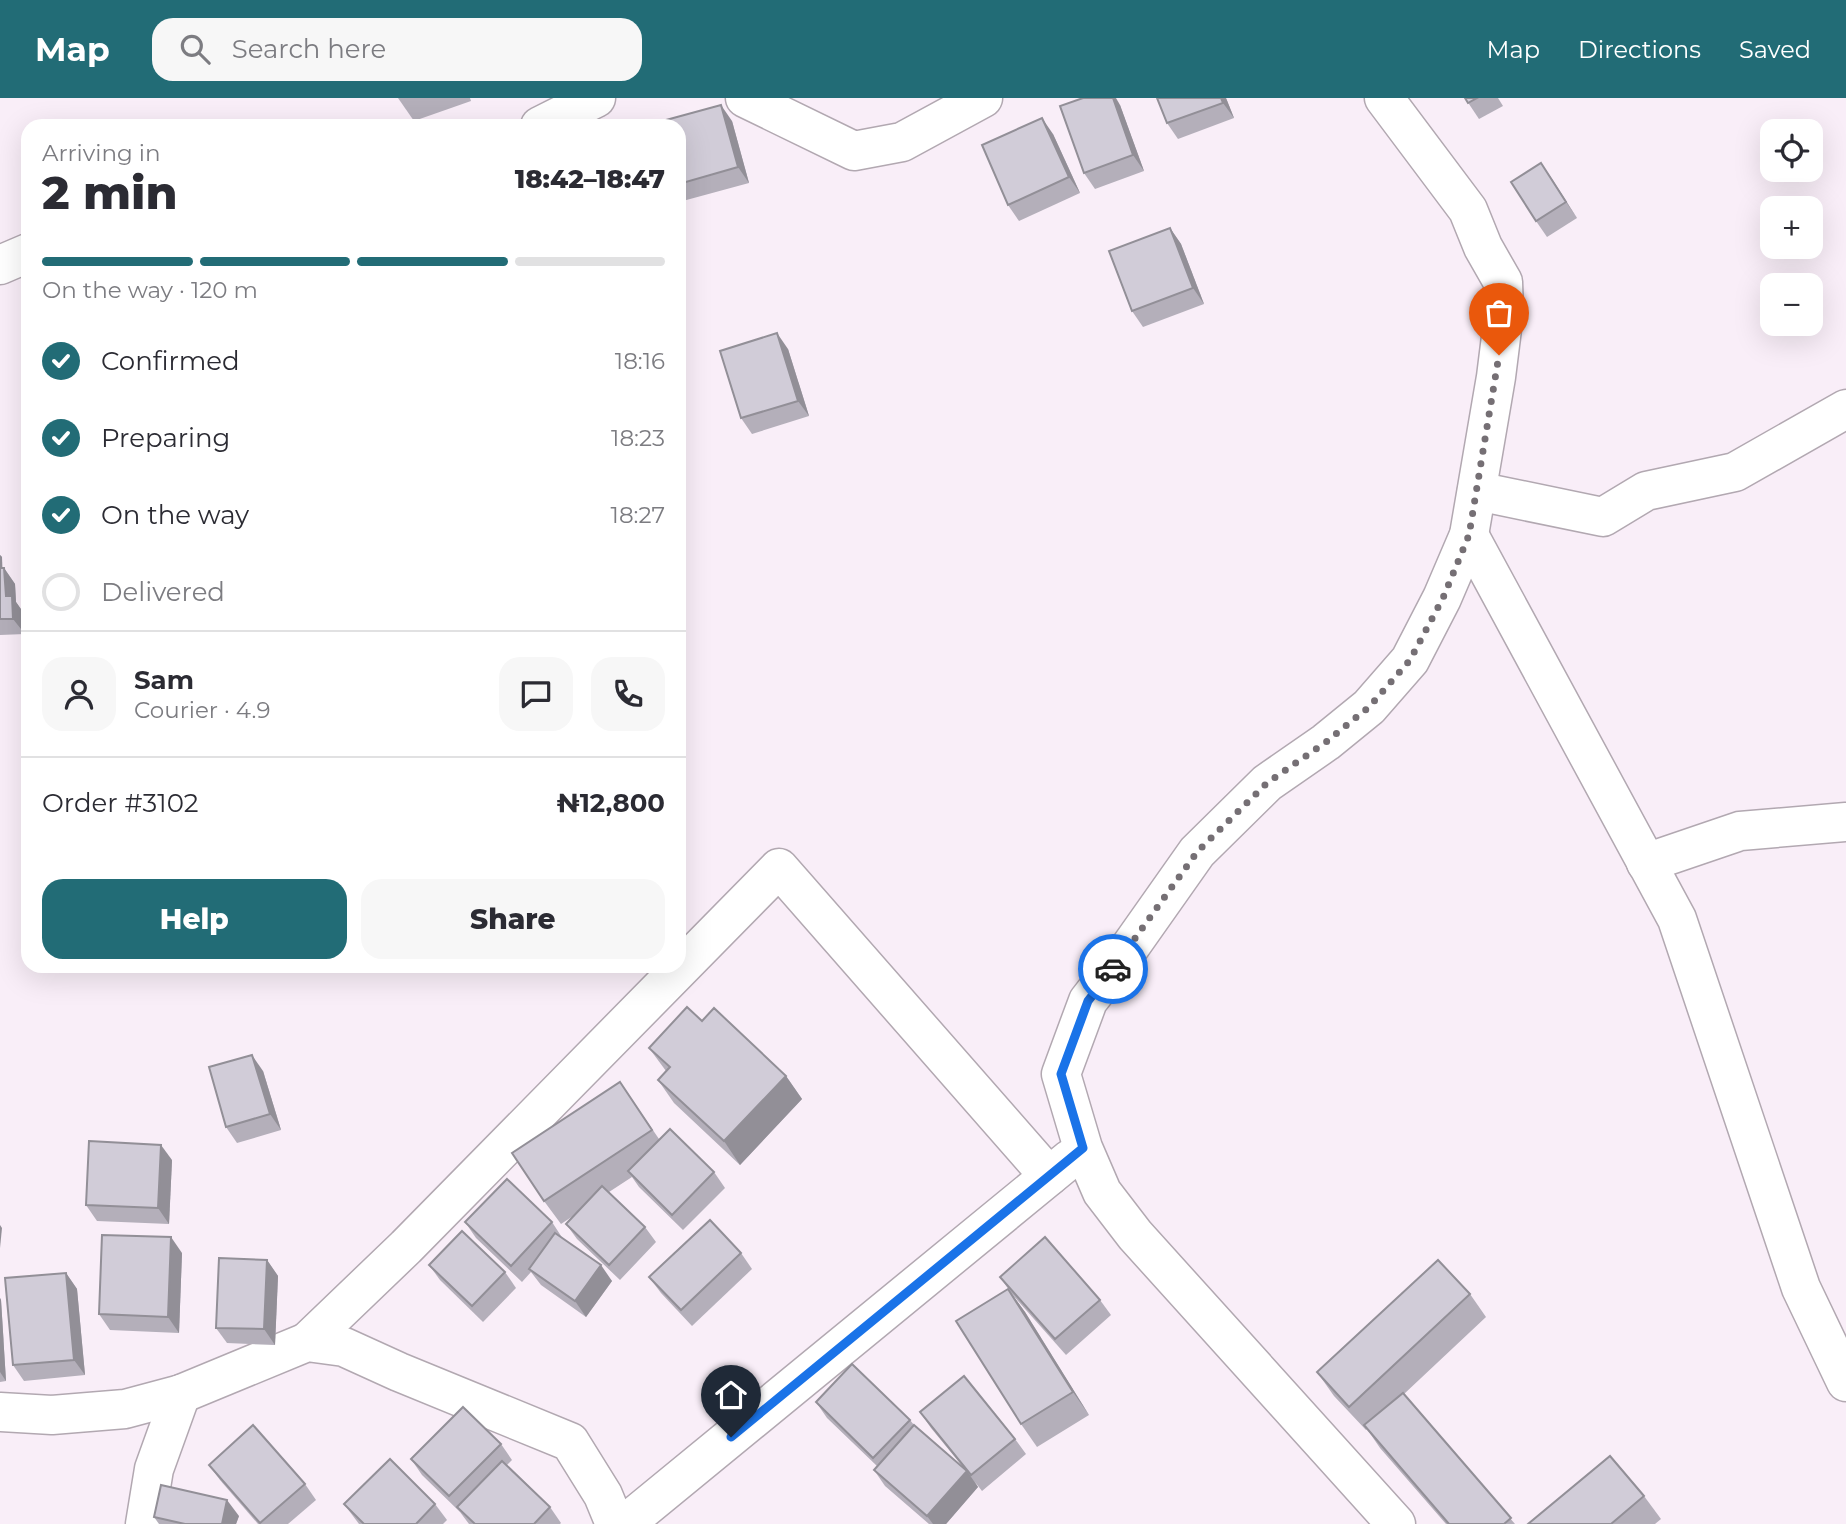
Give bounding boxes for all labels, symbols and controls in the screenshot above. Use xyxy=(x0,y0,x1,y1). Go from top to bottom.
search box xyxy=(152,18,642,81)
text: Map xyxy=(35,29,110,69)
icon: search xyxy=(176,30,214,68)
text: Search here xyxy=(232,33,386,65)
text: Map xyxy=(1487,35,1540,64)
text: Directions xyxy=(1578,35,1701,64)
text: Saved xyxy=(1739,35,1811,64)
map controls xyxy=(1760,119,1823,336)
button: locate xyxy=(1760,119,1823,182)
text: Arriving in xyxy=(42,139,161,167)
text: 18:42–18:47 xyxy=(515,163,665,195)
text: 2 min xyxy=(42,164,177,221)
button: + xyxy=(1760,196,1823,259)
button: − xyxy=(1760,273,1823,336)
text: On the way · 120 m xyxy=(42,276,258,304)
pin xyxy=(1469,283,1529,355)
icon: bag xyxy=(1480,294,1518,332)
icon: check xyxy=(42,342,80,380)
text: Confirmed xyxy=(101,345,240,377)
text: 18:16 xyxy=(615,347,665,375)
icon: check xyxy=(42,419,80,457)
text: Preparing xyxy=(101,422,230,454)
text: 18:23 xyxy=(611,424,665,452)
icon: check xyxy=(42,496,80,534)
text: On the way xyxy=(101,499,249,531)
text: 18:27 xyxy=(611,501,665,529)
text: Delivered xyxy=(101,576,225,608)
button: person xyxy=(42,657,116,731)
button: chat xyxy=(499,657,573,731)
button: phone xyxy=(591,657,665,731)
text: Sam xyxy=(134,664,194,696)
text: Courier · 4.9 xyxy=(134,696,270,724)
text: Order #3102 xyxy=(42,787,199,819)
text: ₦12,800 xyxy=(556,787,665,819)
button: Help xyxy=(42,879,347,959)
button: Share xyxy=(361,879,665,959)
courier xyxy=(1078,934,1148,1004)
icon: car xyxy=(1094,950,1132,988)
pin xyxy=(701,1365,761,1437)
icon: home xyxy=(712,1376,750,1414)

